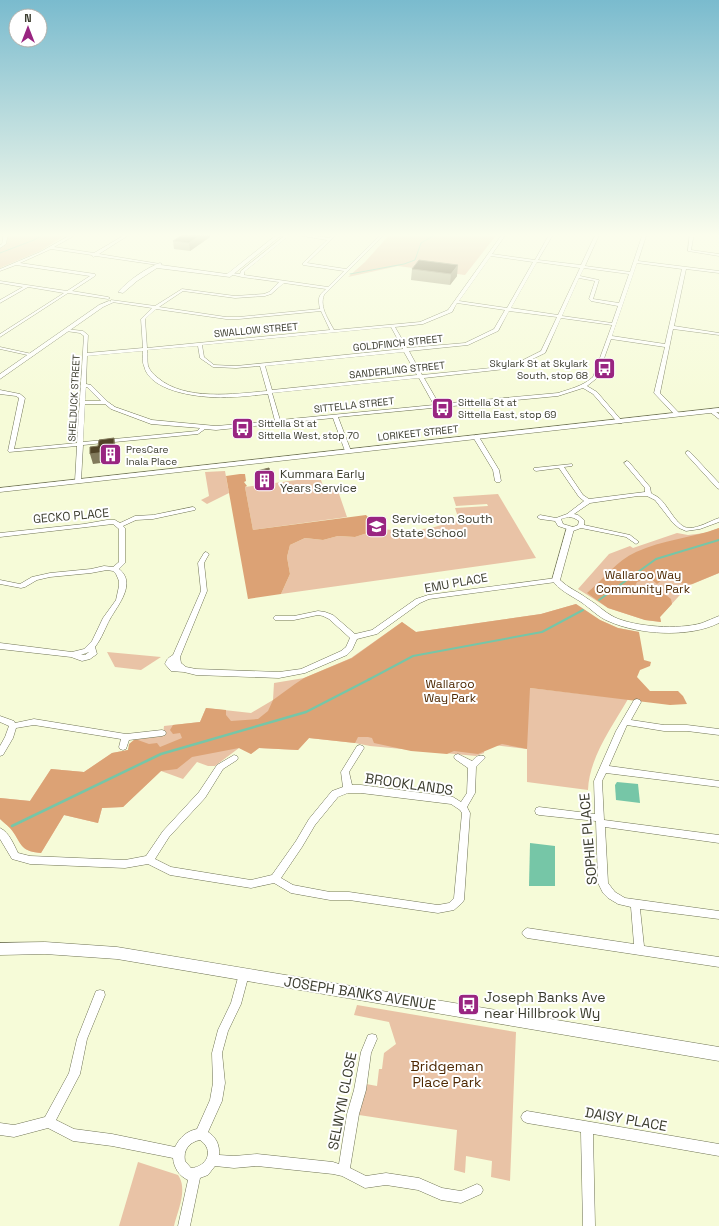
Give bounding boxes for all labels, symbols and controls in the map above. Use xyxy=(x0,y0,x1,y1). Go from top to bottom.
north arrow xyxy=(8,8,48,48)
text: N xyxy=(24,11,32,25)
street label: SWALLOW STREET xyxy=(213,320,299,340)
street label: GOLDFINCH STREET xyxy=(352,332,444,354)
street label: SHELDUCK STREET xyxy=(65,354,83,442)
bus stop icon: Skylark St at Skylark South, stop 68 xyxy=(591,356,617,382)
place label: Skylark St at Skylark South, stop 68 xyxy=(490,357,589,382)
street label: SANDERLING STREET xyxy=(348,358,446,382)
street label: SITTELLA STREET xyxy=(313,394,395,416)
bus stop icon: Sittella St at Sittella East, stop 69 xyxy=(429,395,455,421)
place label: Sittella St at Sittella East, stop 69 xyxy=(458,396,556,421)
bus stop icon: Sittella St at Sittella West, stop 70 xyxy=(230,416,256,442)
place label: Sittella St at Sittella West, stop 70 xyxy=(258,417,359,442)
street label: LORIKEET STREET xyxy=(377,422,459,444)
building icon: PresCare Inala Place xyxy=(97,442,123,468)
place label: PresCare Inala Place xyxy=(126,443,177,468)
place label: Kummara Early Years Service xyxy=(280,466,365,496)
building icon: Kummara Early Years Service xyxy=(251,468,277,494)
street label: GECKO PLACE xyxy=(32,505,110,527)
place label: Serviceton South State School xyxy=(392,511,493,541)
school or university icon: Serviceton South State School xyxy=(363,513,389,539)
park label: Wallaroo Way Community Park xyxy=(596,567,691,597)
street label: EMU PLACE xyxy=(423,570,489,596)
park label: Wallaroo Way Park xyxy=(424,676,477,706)
street label: BROOKLANDS xyxy=(364,769,454,799)
street label: SOPHIE PLACE xyxy=(575,792,601,886)
street label: JOSEPH BANKS AVENUE xyxy=(283,972,438,1014)
place label: Joseph Banks Ave near Hillbrook Wy xyxy=(484,988,606,1022)
bus stop icon: Joseph Banks Ave near Hillbrook Wy xyxy=(455,992,481,1018)
street label: SELWYN CLOSE xyxy=(324,1050,360,1152)
park label: Bridgeman Place Park xyxy=(411,1057,483,1091)
street label: DAISY PLACE xyxy=(583,1103,669,1135)

